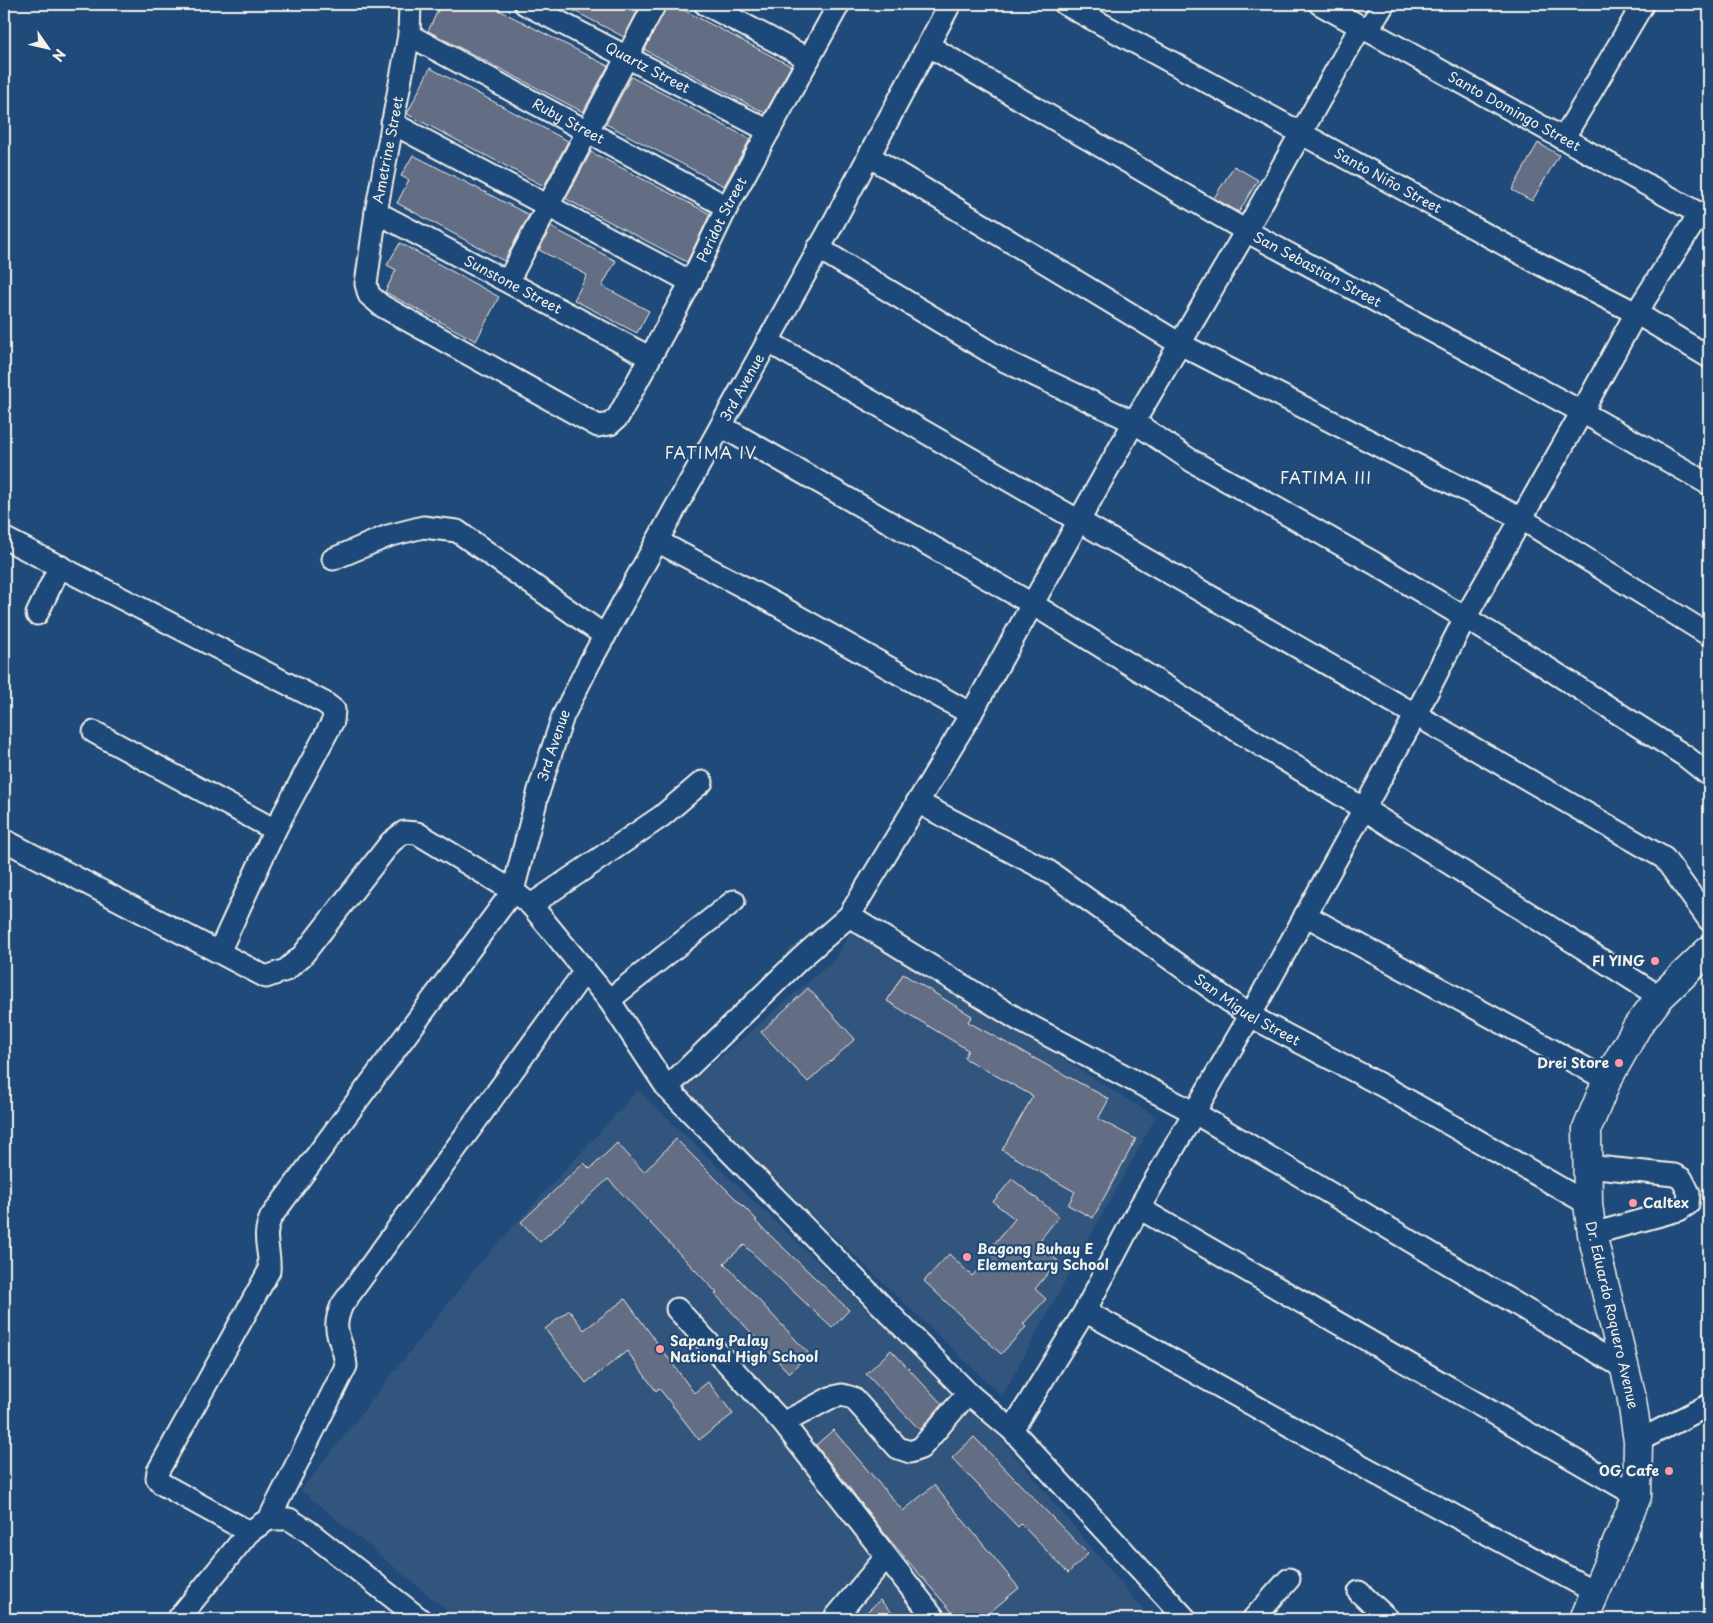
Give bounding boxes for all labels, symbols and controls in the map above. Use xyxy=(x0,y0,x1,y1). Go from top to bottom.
north arrow xyxy=(22,22,72,72)
street label: Quartz Street xyxy=(602,37,694,98)
text: N xyxy=(47,45,71,66)
street label: Santo Domingo Street xyxy=(1444,66,1585,156)
street label: Ruby Street xyxy=(529,93,609,149)
street label: Ametrine Street xyxy=(367,94,408,205)
street label: Santo Niño Street xyxy=(1330,142,1446,218)
street label: Peridot Street xyxy=(691,173,752,266)
street label: San Sebastian Street xyxy=(1250,226,1386,312)
street label: Sunstone Street xyxy=(461,250,566,319)
street label: 3rd Avenue xyxy=(714,349,769,425)
district label: FATIMA IV xyxy=(665,440,757,464)
district label: FATIMA III xyxy=(1280,465,1372,489)
street label: 3rd Avenue xyxy=(531,705,575,784)
place label: FI YING xyxy=(1592,950,1645,971)
marker: FI YING xyxy=(1649,955,1661,967)
street label: San Miguel Street xyxy=(1190,968,1304,1051)
place label: Drei Store xyxy=(1537,1052,1609,1073)
marker: Drei Store xyxy=(1613,1057,1625,1069)
place label: Caltex xyxy=(1643,1192,1689,1213)
marker: Caltex xyxy=(1627,1197,1639,1209)
street label: Dr. Eduardo Roquero Avenue xyxy=(1581,1219,1644,1411)
place label: Bagong Buhay E Elementary School xyxy=(977,1238,1109,1275)
marker: Bagong Buhay E Elementary School xyxy=(961,1251,973,1263)
place label: Sapang Palay National High School xyxy=(670,1330,818,1367)
marker: Sapang Palay National High School xyxy=(654,1343,666,1355)
place label: OG Cafe xyxy=(1599,1460,1659,1481)
marker: OG Cafe xyxy=(1663,1465,1675,1477)

